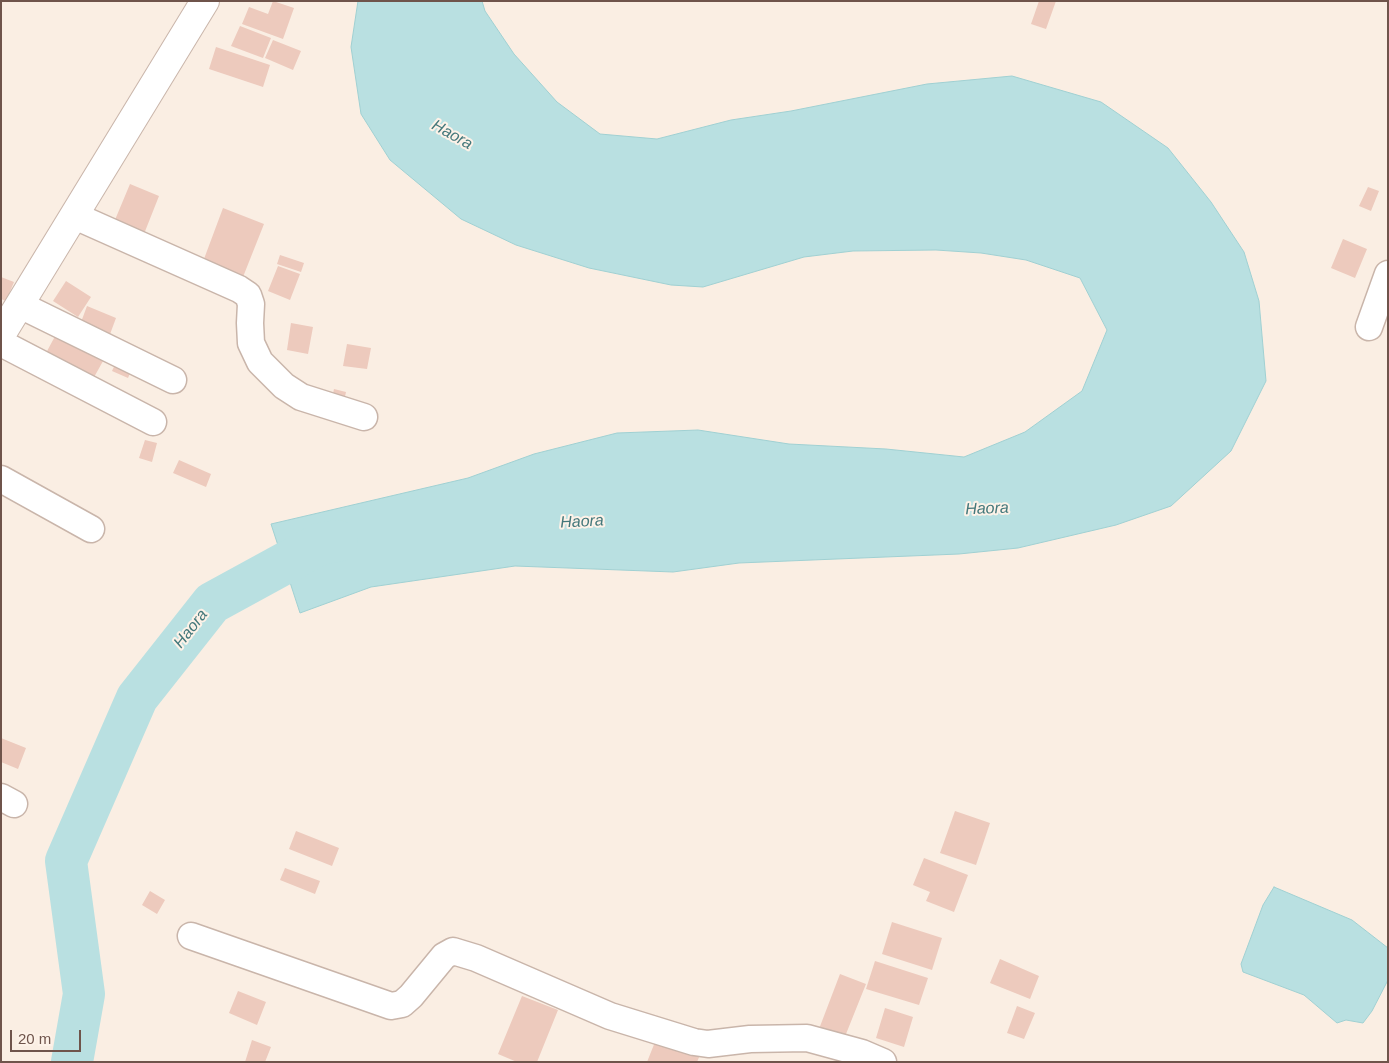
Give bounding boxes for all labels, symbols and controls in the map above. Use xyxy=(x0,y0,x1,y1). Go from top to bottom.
water label: Haora xyxy=(428,116,476,154)
water label: Haora xyxy=(965,499,1009,519)
water label: Haora xyxy=(560,511,604,533)
water label: Haora xyxy=(170,606,212,652)
scale bar xyxy=(12,1020,84,1052)
text: 20 m xyxy=(18,1030,51,1047)

